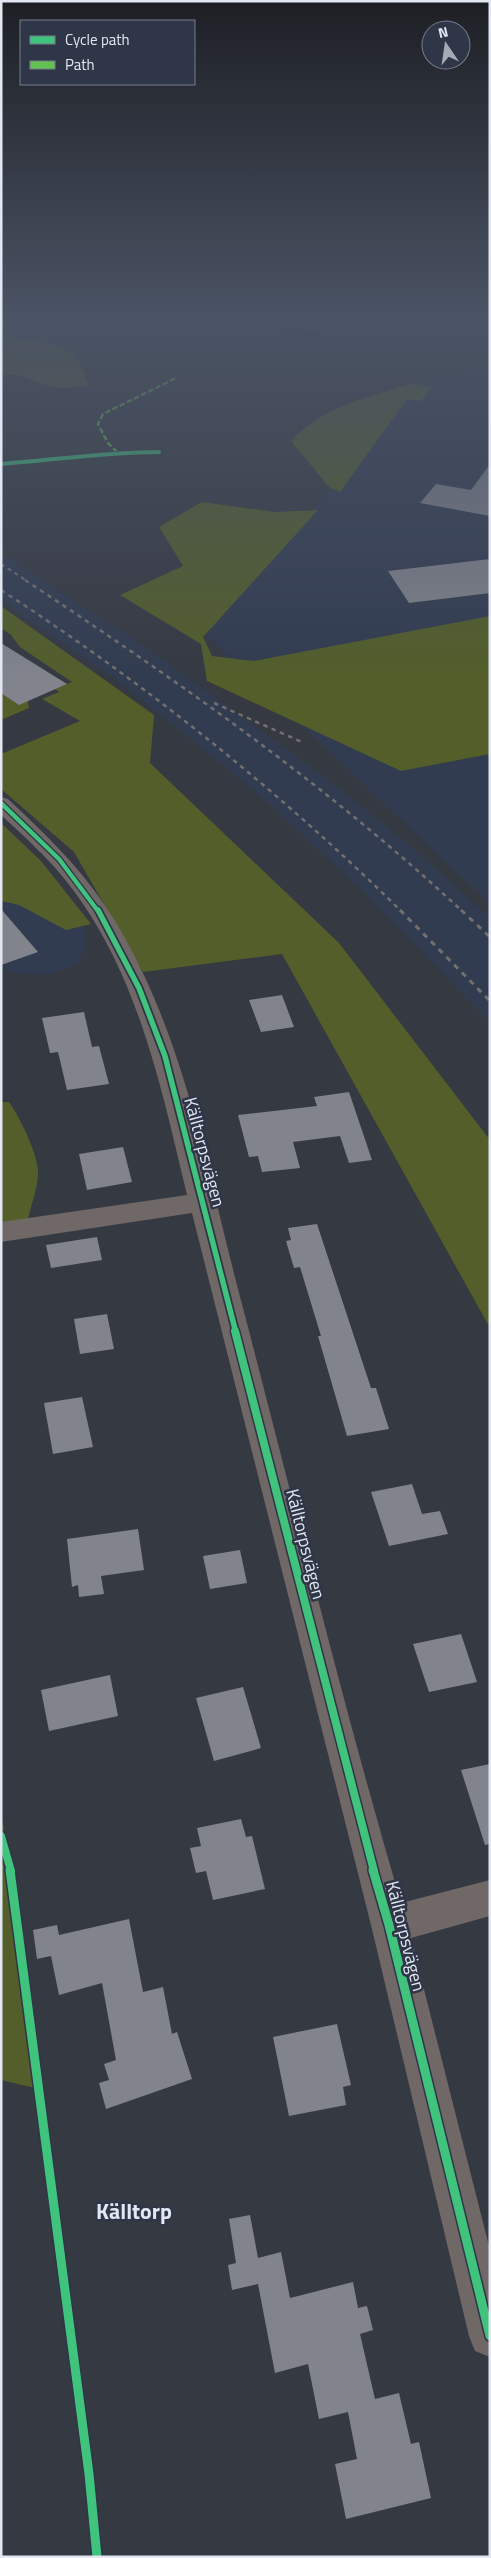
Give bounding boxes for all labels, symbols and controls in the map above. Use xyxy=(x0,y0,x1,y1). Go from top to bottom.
legend xyxy=(20,20,195,85)
north arrow xyxy=(421,20,471,70)
text: N xyxy=(436,21,450,43)
text: Cycle path xyxy=(65,28,130,51)
text: Path xyxy=(65,53,95,76)
street label: Källtorpsvägen xyxy=(177,1094,233,1210)
street label: Källtorpsvägen xyxy=(279,1486,333,1602)
street label: Källtorpsvägen xyxy=(379,1878,433,1994)
district label: Källtorp xyxy=(96,2194,172,2228)

